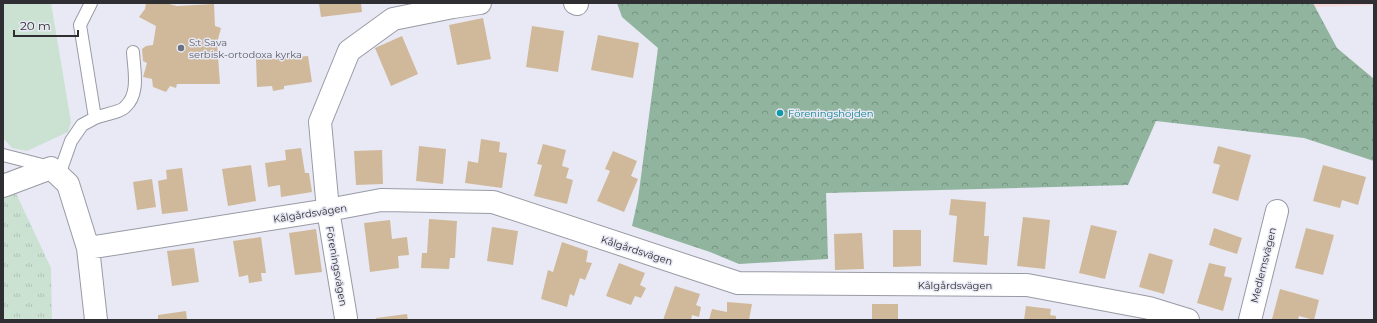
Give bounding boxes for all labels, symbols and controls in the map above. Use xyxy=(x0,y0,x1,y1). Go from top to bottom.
scale bar xyxy=(14,12,78,38)
text: 20 m xyxy=(20,18,51,33)
place label: S:t Sava serbisk-ortodoxa kyrka xyxy=(189,36,302,61)
marker: S:t Sava serbisk-ortodoxa kyrka xyxy=(176,43,186,53)
place label: Föreningshöjden xyxy=(788,107,874,120)
marker: Föreningshöjden xyxy=(775,108,785,118)
street label: Kålgårdsvägen xyxy=(272,201,348,226)
street label: Föreningsvägen xyxy=(323,225,350,307)
street label: Medlemsvägen xyxy=(1248,226,1279,304)
street label: Kålgårdsvägen xyxy=(599,233,674,268)
street label: Kålgårdsvägen xyxy=(918,279,992,292)

